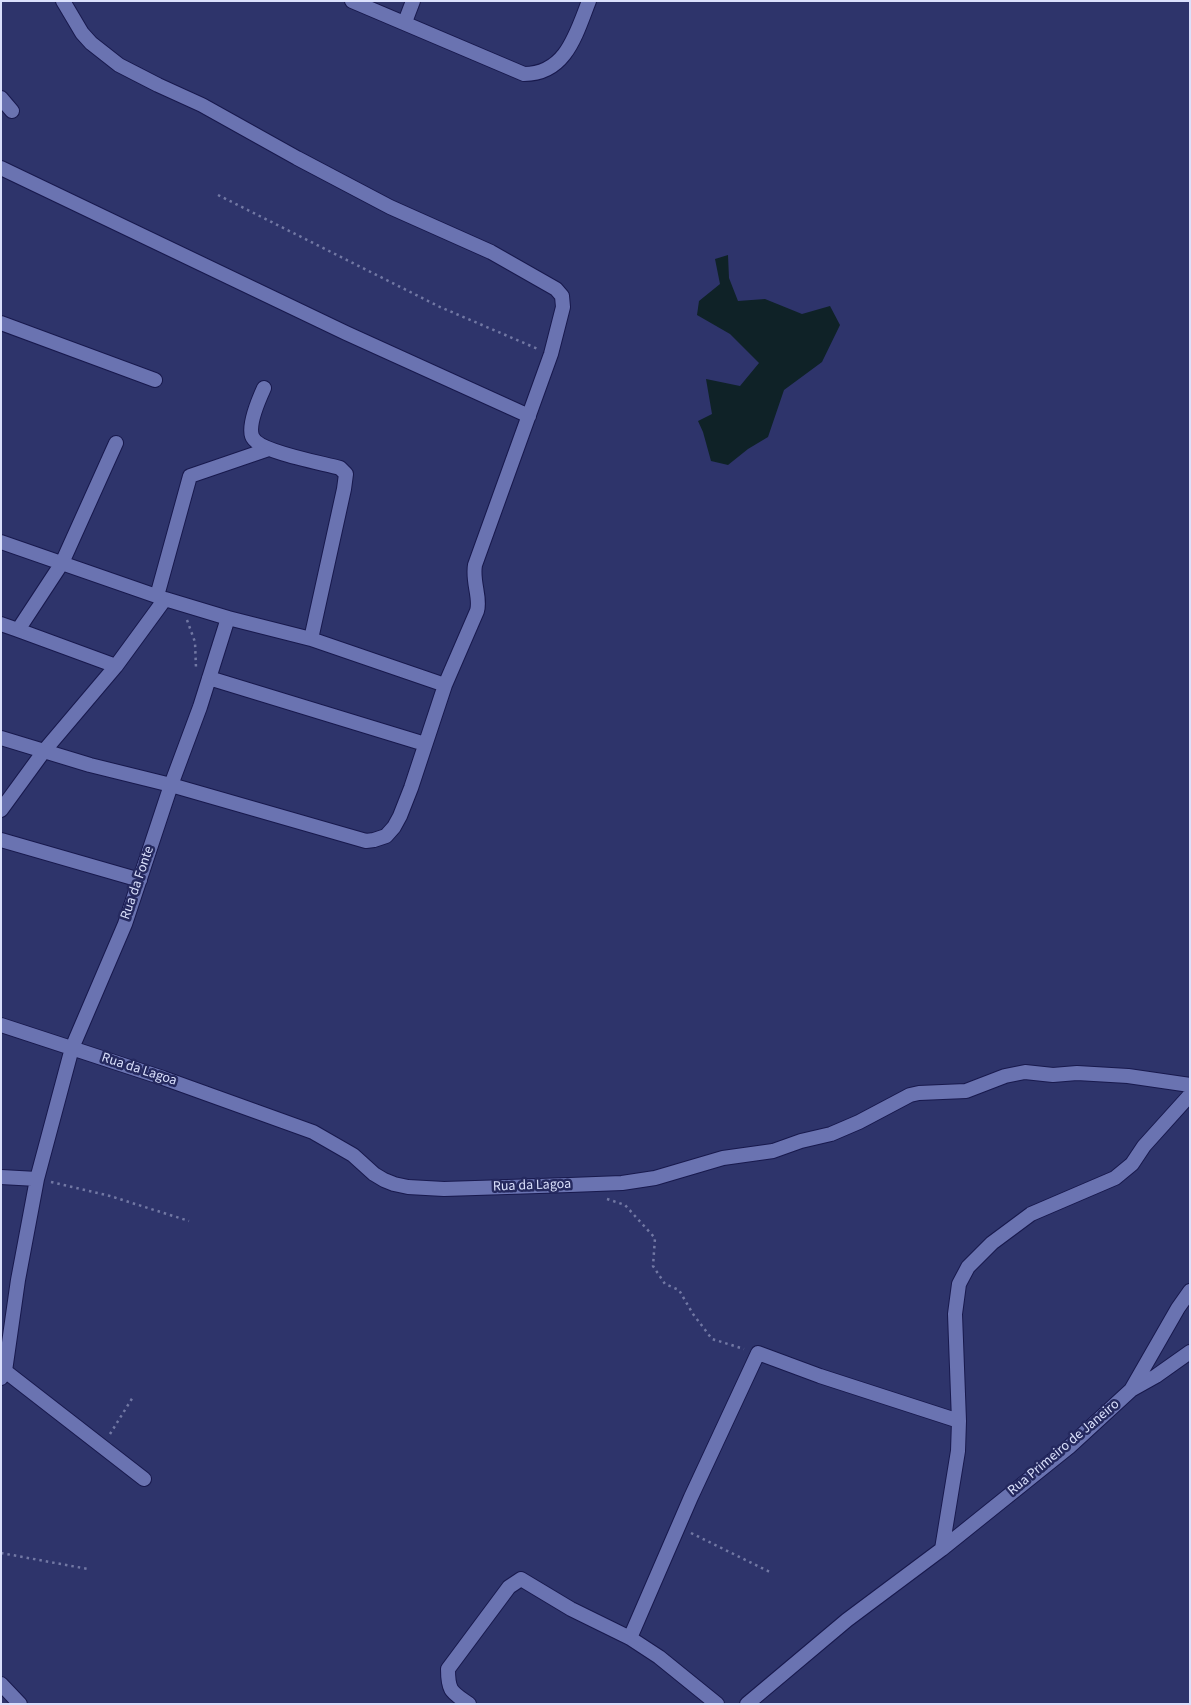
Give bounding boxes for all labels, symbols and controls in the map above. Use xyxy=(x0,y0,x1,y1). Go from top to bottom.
street label: Rua da Fonte xyxy=(118,844,158,922)
street label: Rua da Lagoa xyxy=(99,1050,179,1090)
street label: Rua da Lagoa xyxy=(493,1176,571,1196)
street label: Rua Primeiro de Janeiro xyxy=(1005,1396,1123,1500)

